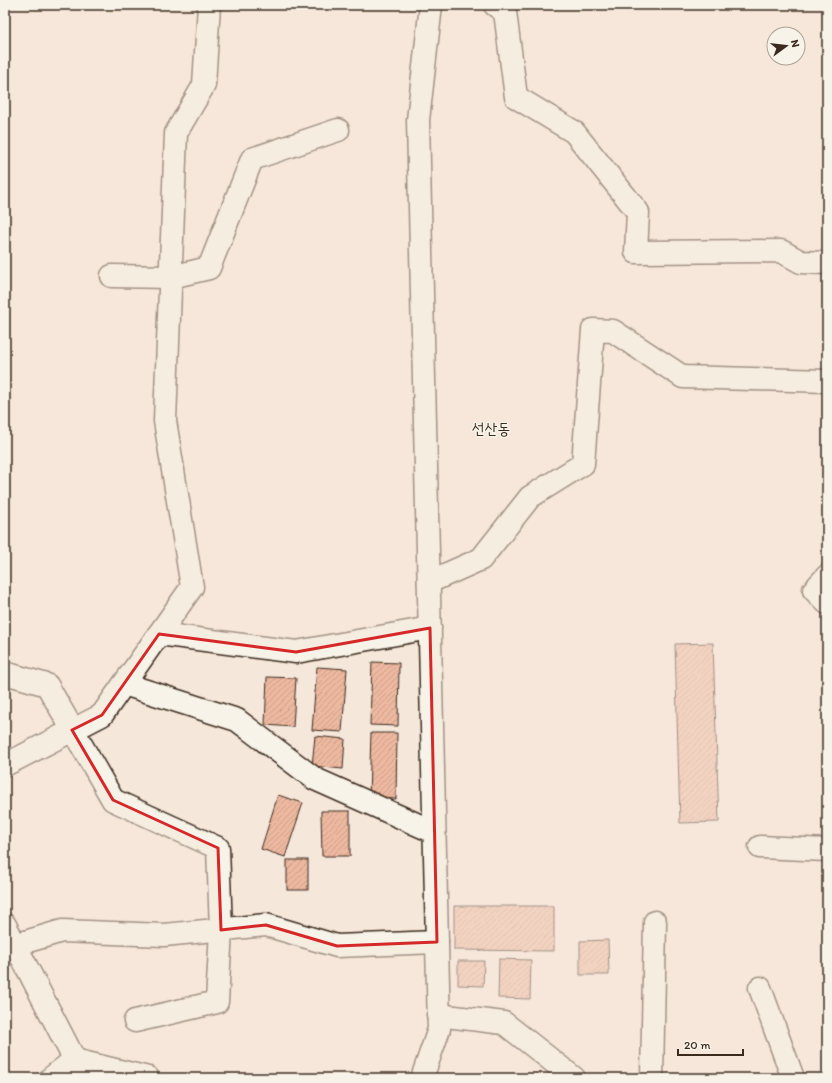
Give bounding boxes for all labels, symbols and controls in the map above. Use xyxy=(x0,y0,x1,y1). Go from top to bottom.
north arrow xyxy=(766,26,806,66)
text: N xyxy=(788,38,802,49)
district label: 선산동 xyxy=(472,419,510,438)
scale bar xyxy=(678,1031,743,1057)
text: 20 m xyxy=(684,1038,711,1052)

